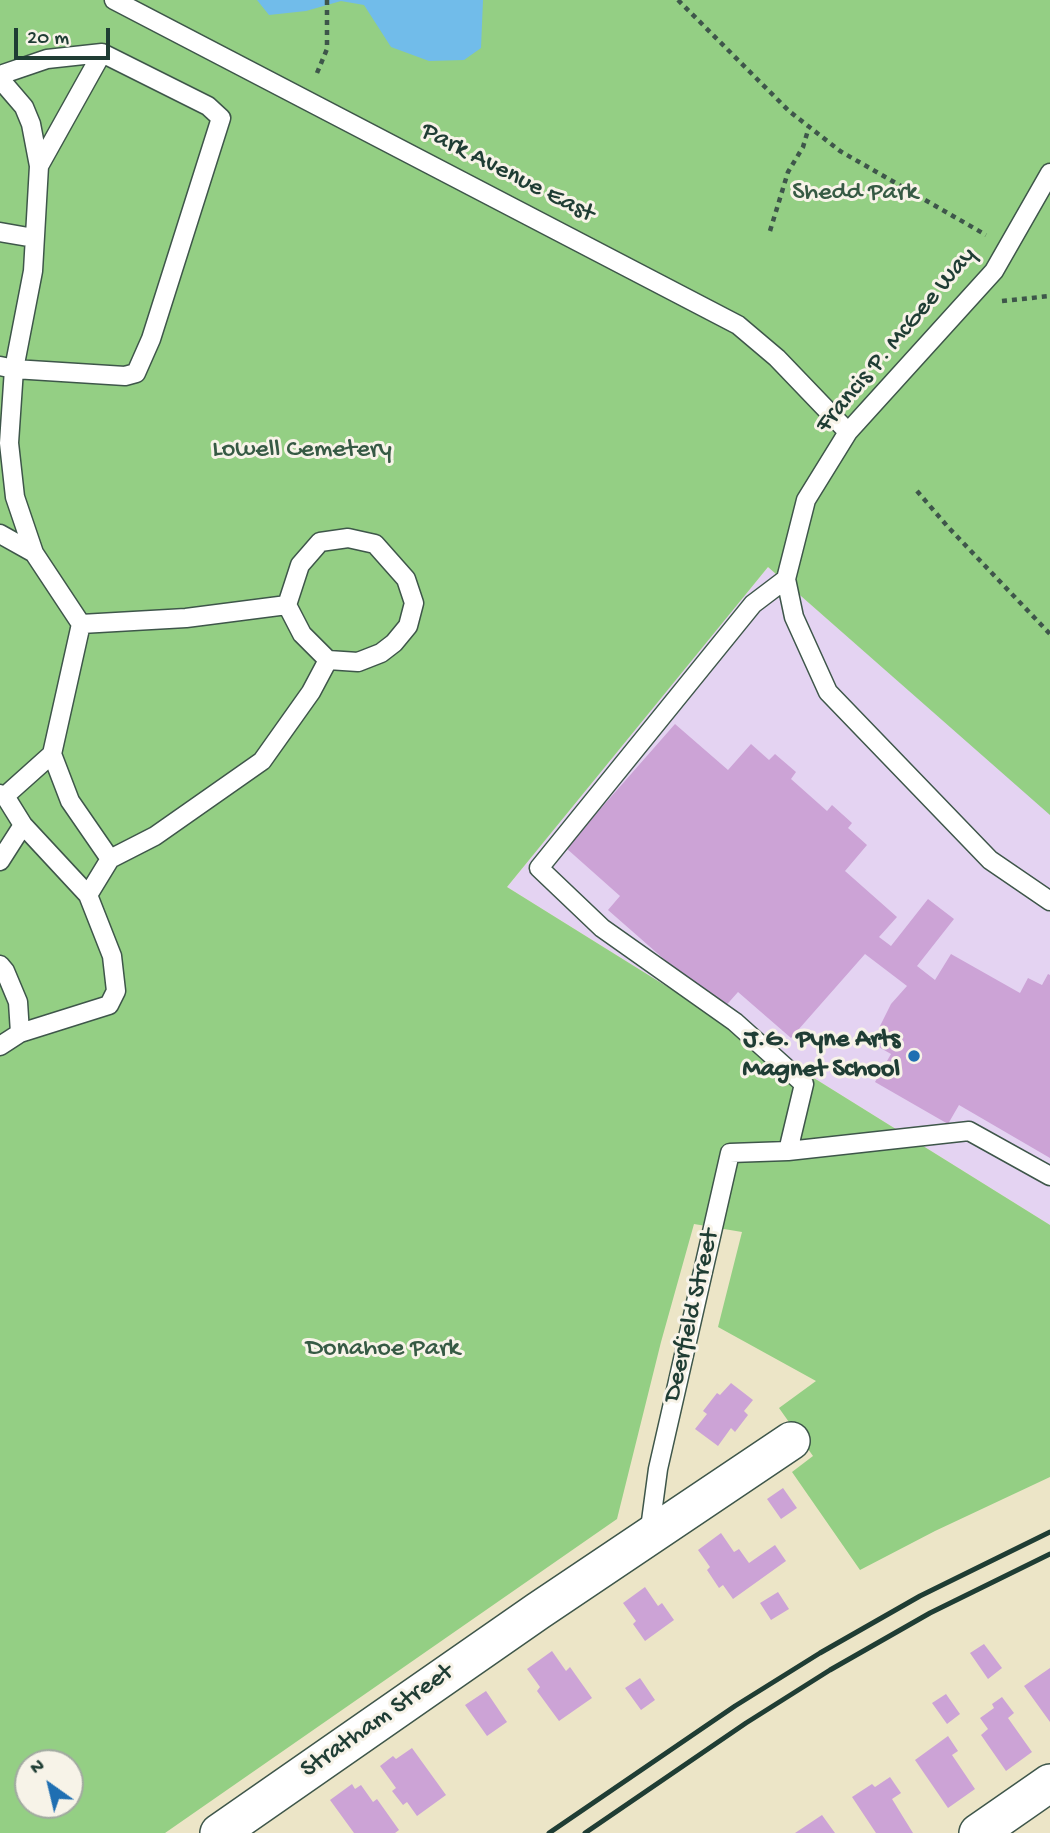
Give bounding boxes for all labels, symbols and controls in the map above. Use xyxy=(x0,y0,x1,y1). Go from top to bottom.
scale bar xyxy=(18,14,114,58)
text: 20 m xyxy=(27,27,69,52)
street label: Park Avenue East xyxy=(415,117,599,231)
park label: Shedd Park xyxy=(792,178,918,210)
street label: Francis P. McGee Way xyxy=(810,241,984,441)
park label: Lowell Cemetery xyxy=(212,435,392,467)
place label: J.G. Pyne Arts Magnet School xyxy=(743,1025,900,1086)
marker: J.G. Pyne Arts Magnet School xyxy=(906,1048,922,1064)
street label: Deerfield Street xyxy=(658,1227,728,1405)
park label: Donahoe Park xyxy=(306,1334,460,1366)
street label: Stratham Street xyxy=(296,1658,460,1786)
north arrow xyxy=(14,1749,84,1819)
text: N xyxy=(27,1755,50,1781)

